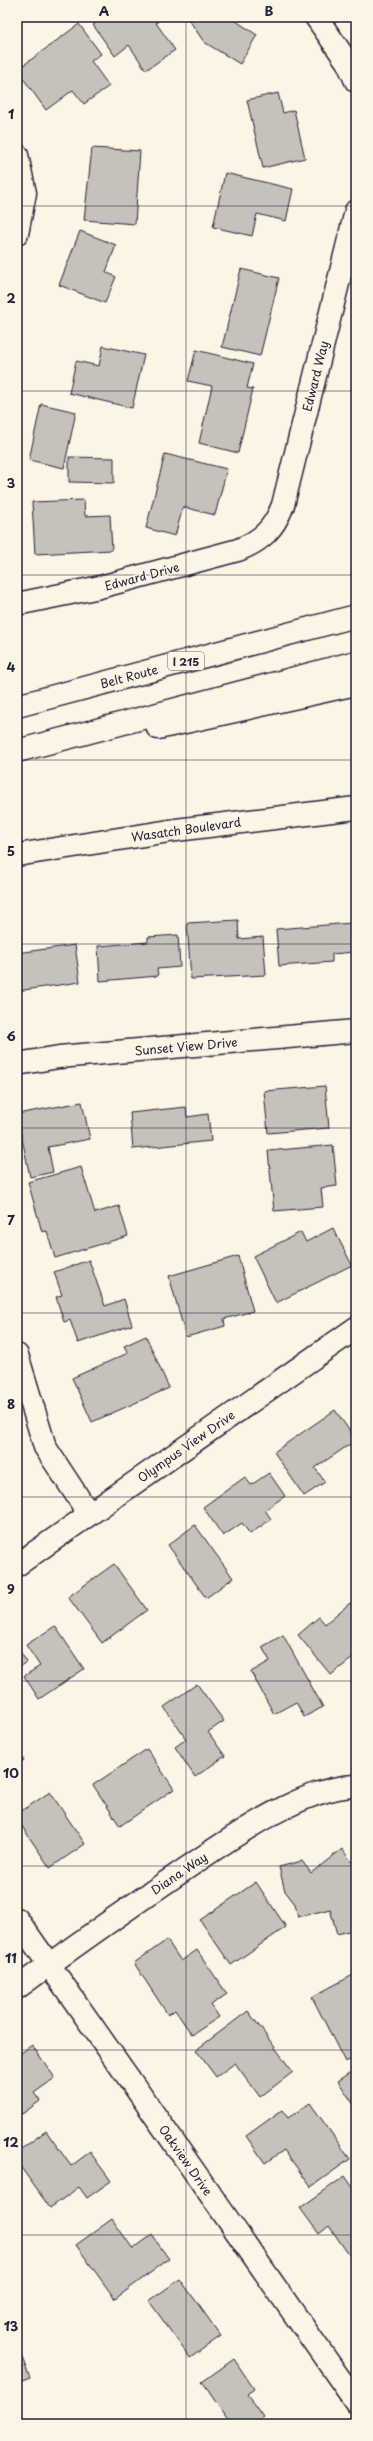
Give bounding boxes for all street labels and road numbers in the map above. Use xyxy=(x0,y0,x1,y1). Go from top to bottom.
street label: Edward Way xyxy=(298,339,333,413)
street label: Edward Drive xyxy=(103,557,182,595)
road number: I 215 xyxy=(168,652,204,670)
street label: Belt Route xyxy=(98,660,160,692)
street label: Wasatch Boulevard xyxy=(130,812,243,846)
street label: Sunset View Drive xyxy=(134,1033,238,1059)
street label: Olympus View Drive xyxy=(134,1406,238,1486)
street label: Diana Way xyxy=(147,1847,211,1899)
street label: Oakview Drive xyxy=(155,2121,217,2199)

